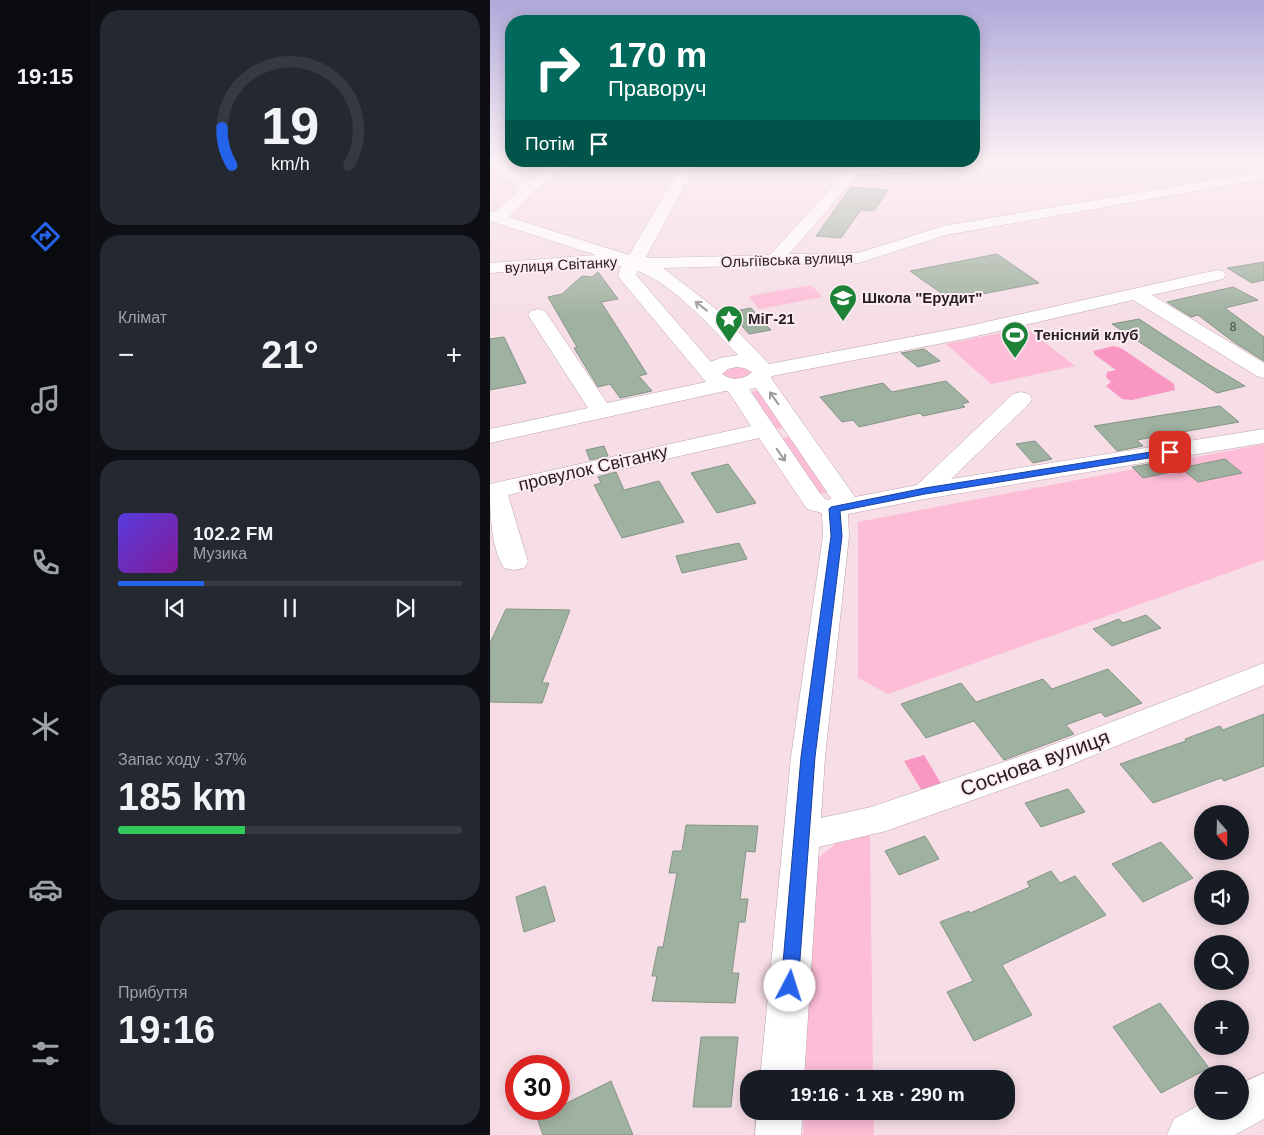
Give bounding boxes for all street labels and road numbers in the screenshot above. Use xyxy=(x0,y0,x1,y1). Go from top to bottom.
street label: Ольгіївська вулиця xyxy=(721,249,853,270)
street label: вулиця Світанку xyxy=(504,253,618,276)
street label: провулок Світанку xyxy=(516,441,670,495)
street label: Соснова вулиця xyxy=(957,725,1113,800)

